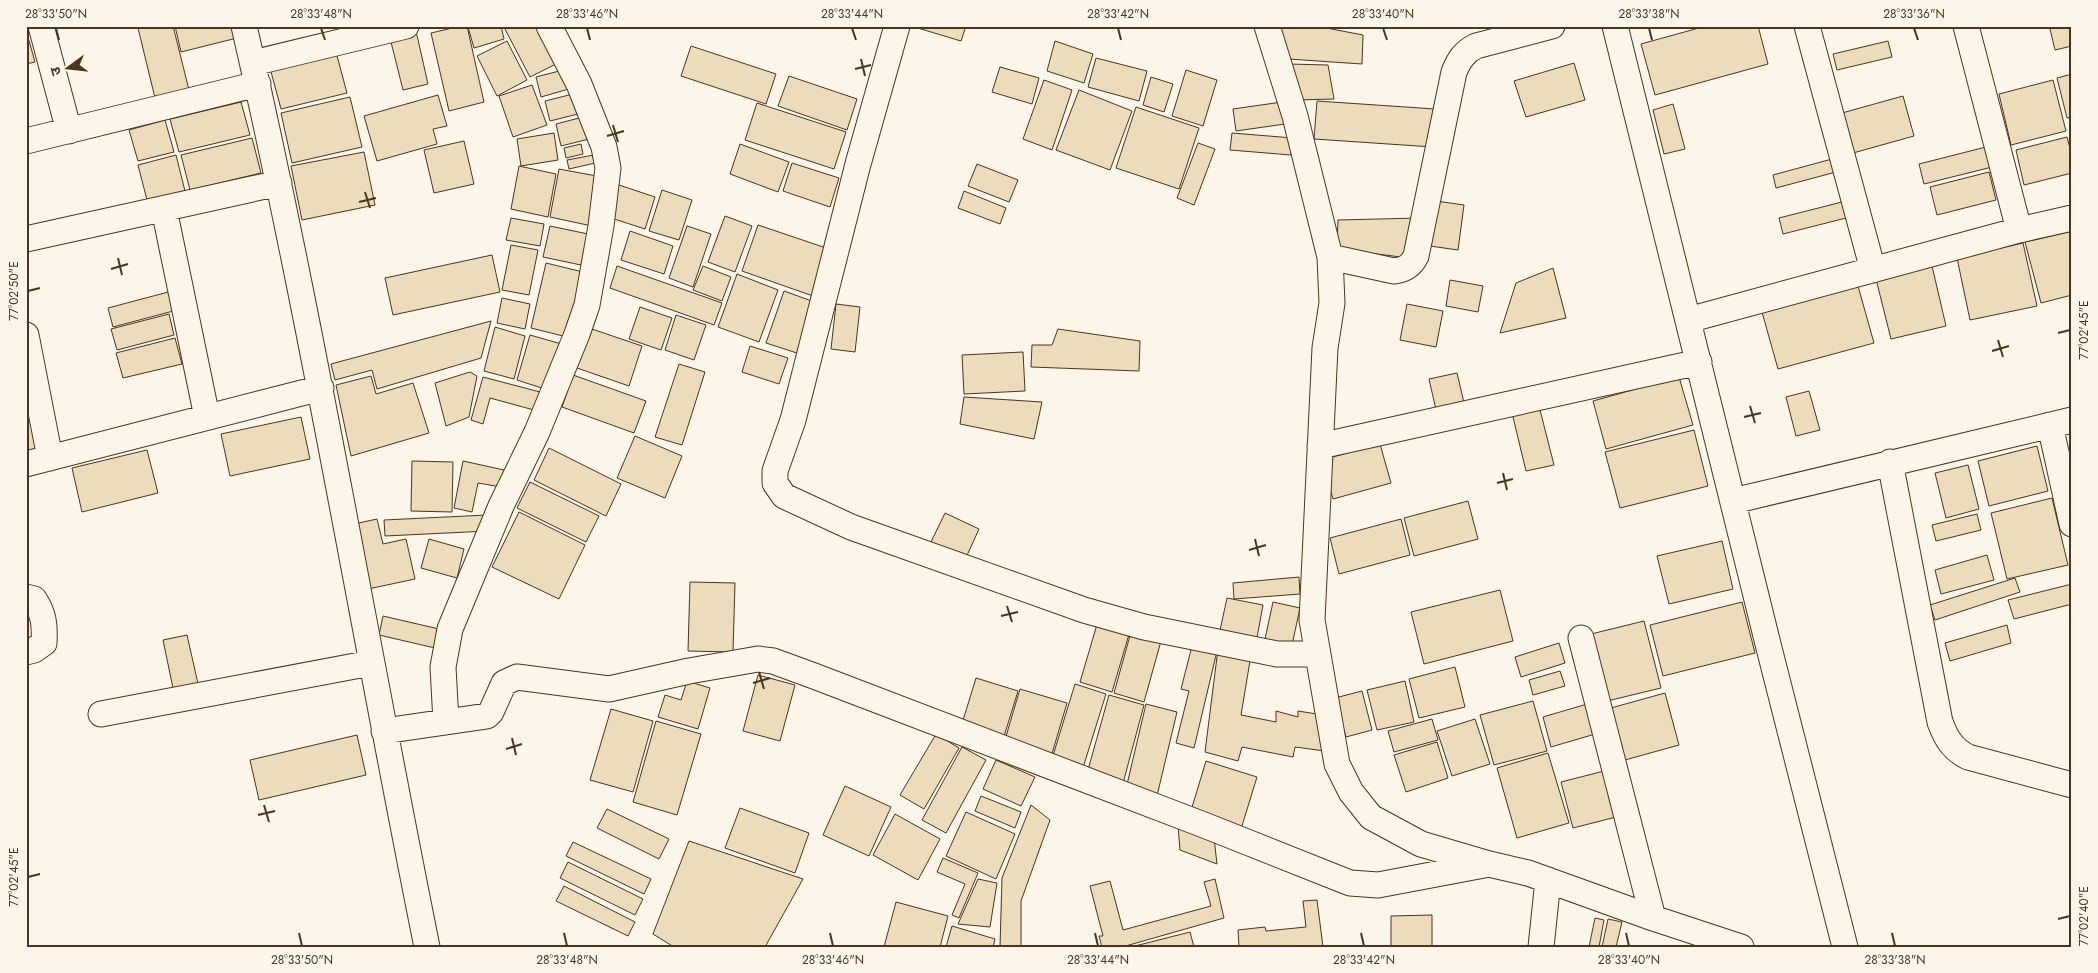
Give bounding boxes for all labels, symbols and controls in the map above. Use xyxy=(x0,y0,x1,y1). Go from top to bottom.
text: 28°33'50"N xyxy=(25,5,87,23)
text: 28°33'48"N xyxy=(290,5,352,23)
text: 28°33'46"N xyxy=(556,5,618,23)
text: 28°33'44"N xyxy=(821,5,883,23)
text: 28°33'42"N xyxy=(1087,5,1149,23)
text: 28°33'40"N xyxy=(1352,5,1414,23)
text: 28°33'38"N xyxy=(1618,5,1680,23)
text: 28°33'36"N xyxy=(1883,5,1945,23)
north arrow xyxy=(42,42,92,92)
text: उ xyxy=(45,64,66,78)
text: 77°02'50"E xyxy=(5,261,23,321)
text: 77°02'45"E xyxy=(2075,300,2093,360)
text: 77°02'45"E xyxy=(5,847,23,907)
text: 77°02'40"E xyxy=(2075,886,2093,946)
text: 28°33'50"N xyxy=(271,951,333,969)
text: 28°33'48"N xyxy=(536,951,598,969)
text: 28°33'46"N xyxy=(802,951,864,969)
text: 28°33'44"N xyxy=(1067,951,1129,969)
text: 28°33'42"N xyxy=(1333,951,1395,969)
text: 28°33'40"N xyxy=(1598,951,1660,969)
text: 28°33'38"N xyxy=(1864,951,1926,969)

